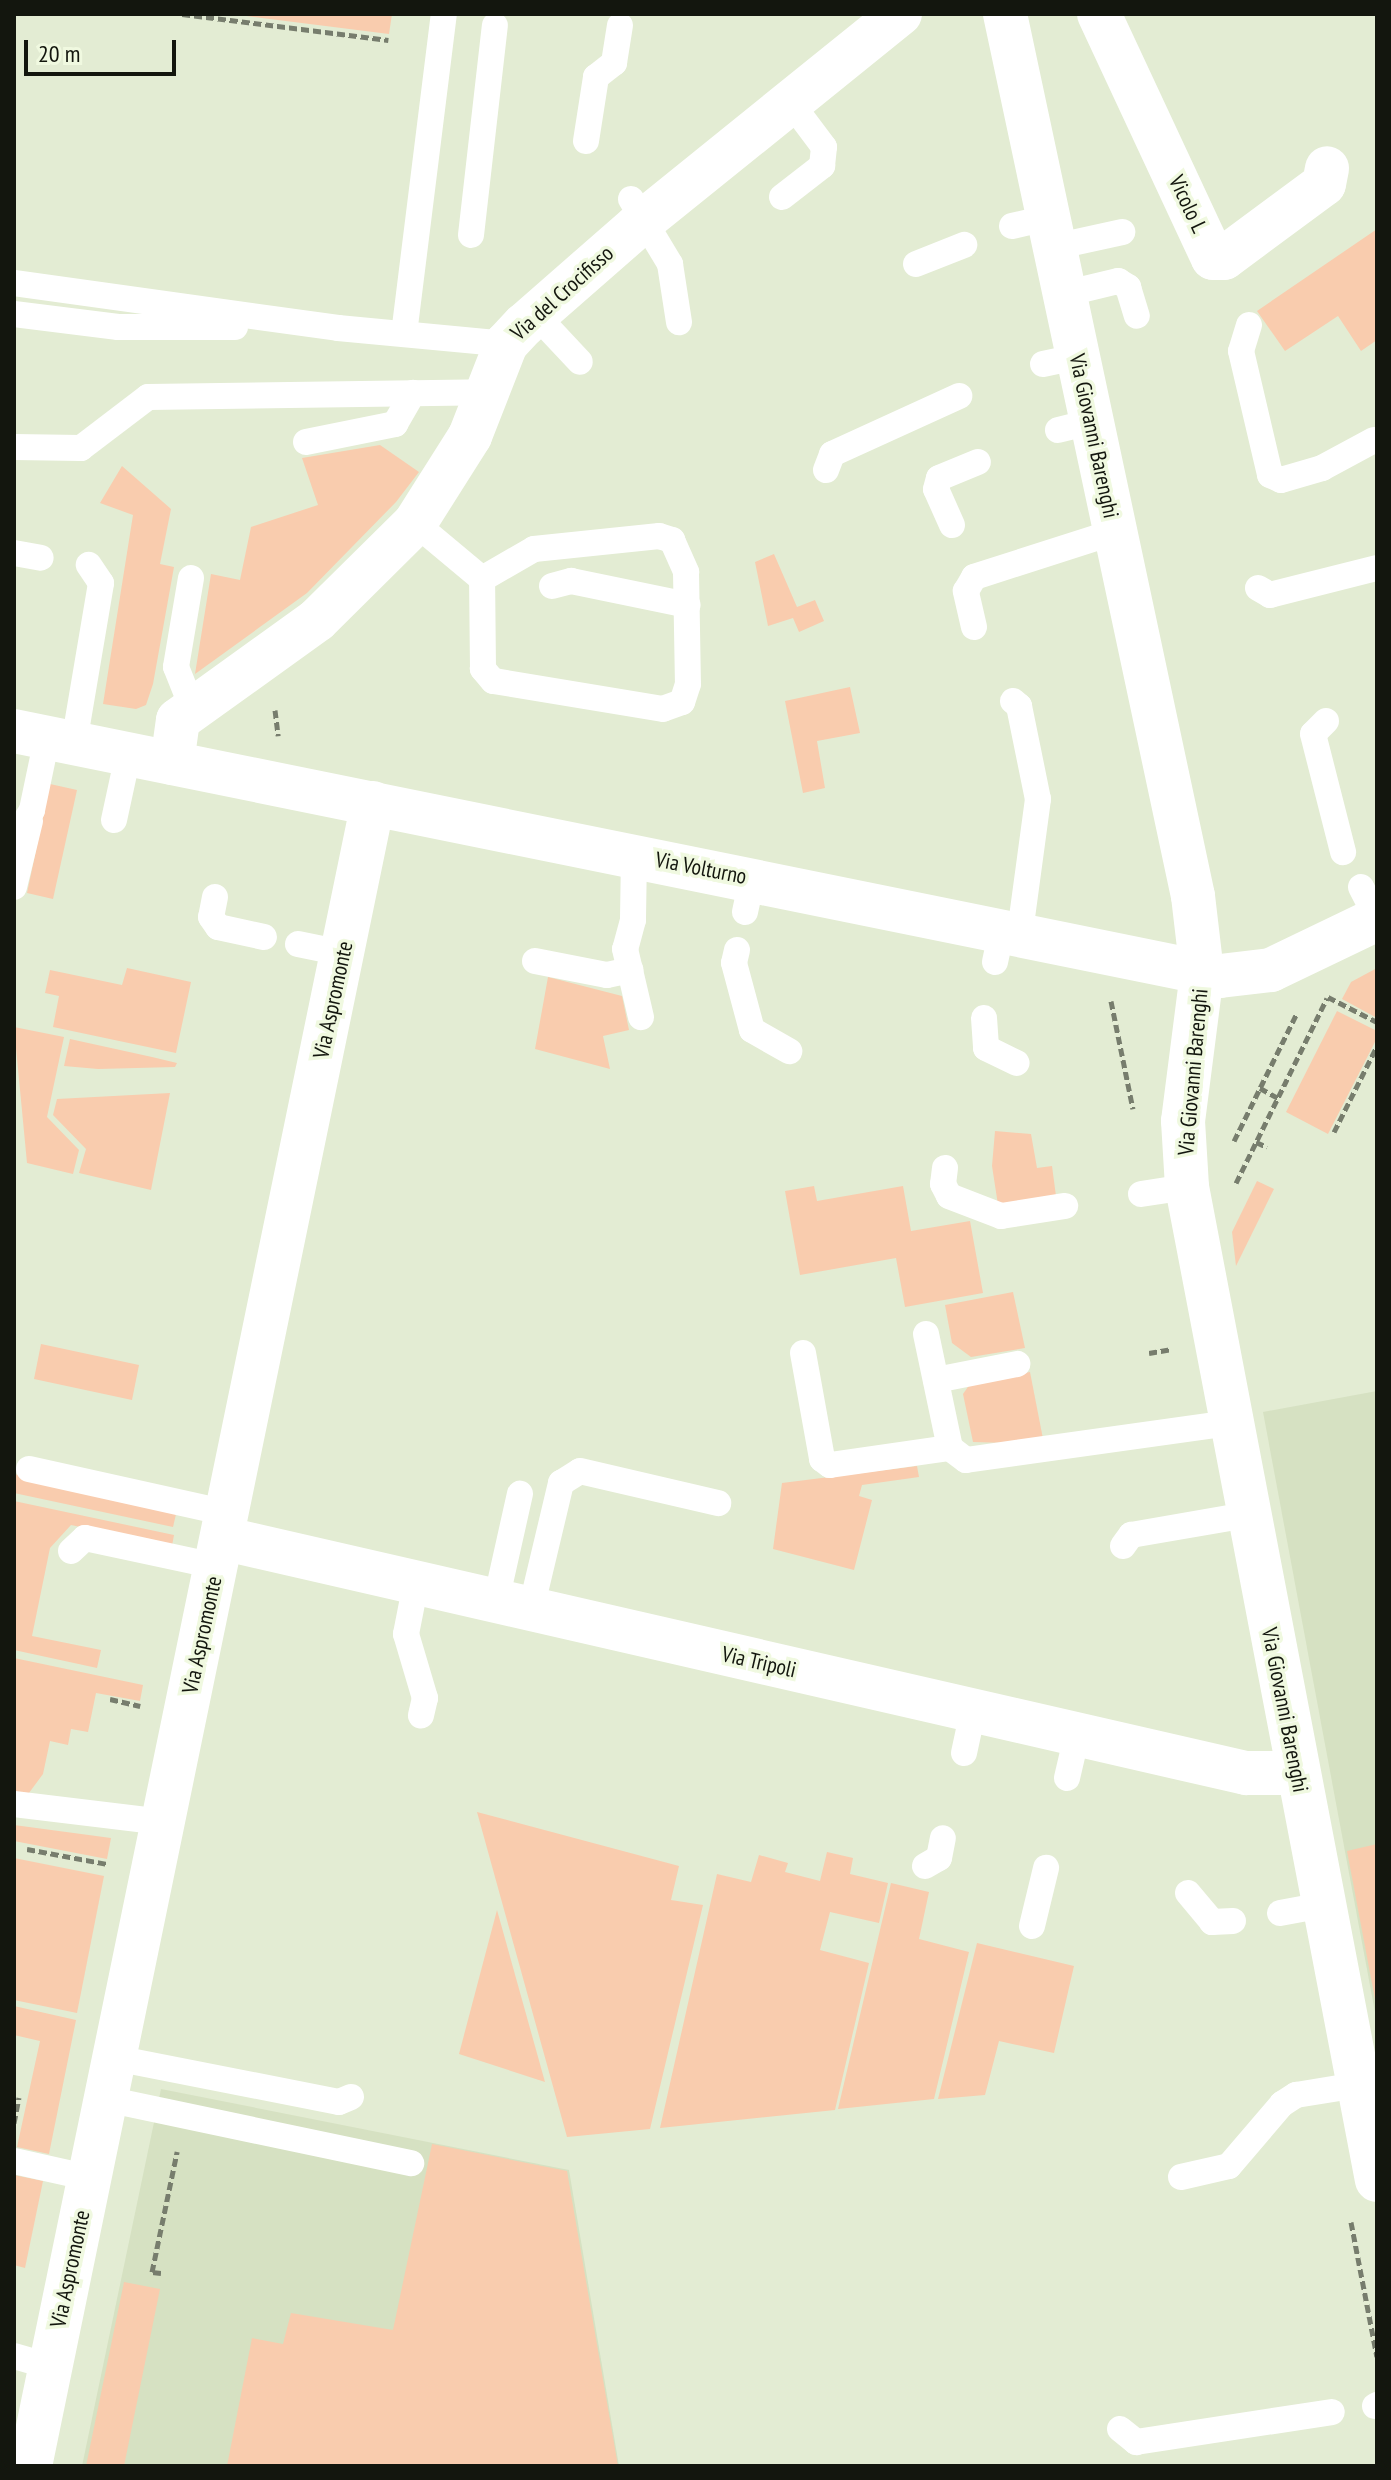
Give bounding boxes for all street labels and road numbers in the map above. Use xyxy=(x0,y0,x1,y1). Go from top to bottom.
street label: Vicolo L xyxy=(1163,171,1213,237)
street label: Via del Crocifisso xyxy=(505,240,619,346)
street label: Via Giovanni Barenghi xyxy=(1064,351,1124,521)
street label: Via Volturno xyxy=(653,846,749,890)
street label: Via Aspromonte xyxy=(308,939,358,1061)
street label: Via Giovanni Barenghi xyxy=(1173,988,1213,1156)
street label: Via Aspromonte xyxy=(177,1574,227,1696)
street label: Via Giovanni Barenghi xyxy=(1256,1625,1314,1795)
street label: Via Tripoli xyxy=(719,1641,799,1683)
street label: Via Aspromonte xyxy=(45,2208,95,2330)

